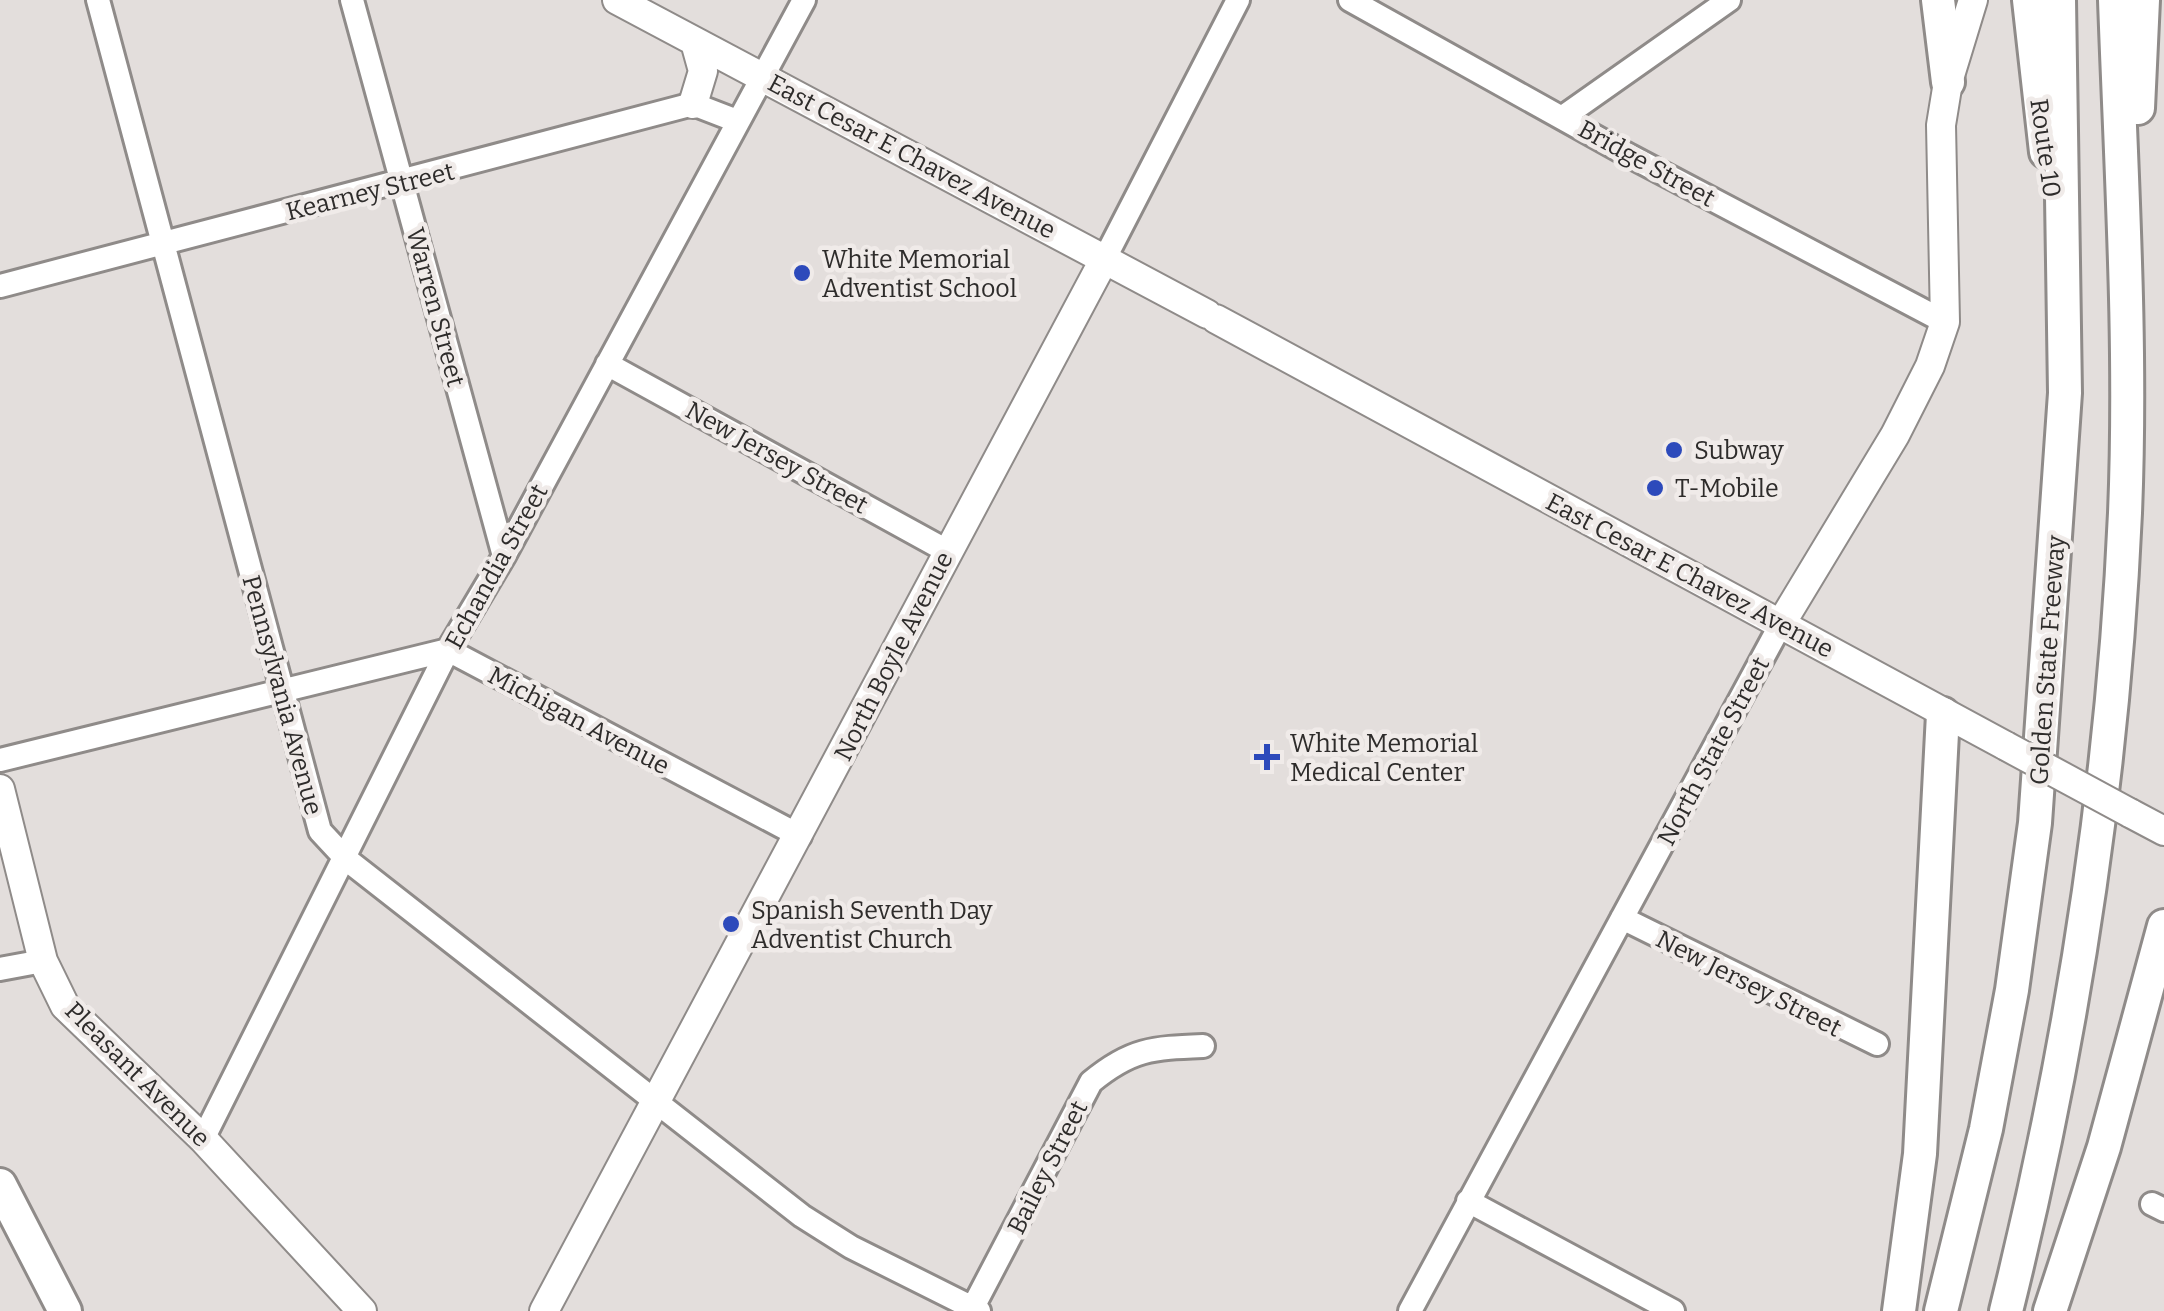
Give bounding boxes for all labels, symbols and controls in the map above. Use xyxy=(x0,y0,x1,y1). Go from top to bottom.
street label: East Cesar E Chavez Avenue xyxy=(763,68,1060,246)
street label: Route 10 xyxy=(2023,97,2067,199)
street label: Bridge Street xyxy=(1573,114,1720,214)
street label: Kearney Street xyxy=(283,157,458,227)
street label: Warren Street xyxy=(399,224,471,390)
place label: White Memorial Adventist School xyxy=(822,245,1017,304)
marker: White Memorial Adventist School xyxy=(791,262,813,284)
street label: New Jersey Street xyxy=(680,395,873,520)
place label: Subway xyxy=(1694,436,1785,466)
marker: Subway xyxy=(1663,439,1685,461)
place label: T-Mobile xyxy=(1675,474,1779,504)
marker: T-Mobile xyxy=(1644,477,1666,499)
street label: Echandia Street xyxy=(439,479,555,654)
street label: East Cesar E Chavez Avenue xyxy=(1541,487,1838,665)
street label: Golden State Freeway xyxy=(2024,533,2072,786)
street label: North Boyle Avenue xyxy=(828,547,960,766)
street label: Pennsylvania Avenue xyxy=(236,572,328,818)
street label: North State Street xyxy=(1652,652,1776,851)
street label: Michigan Avenue xyxy=(483,660,674,781)
place label: White Memorial Medical Center xyxy=(1290,729,1478,788)
marker: White Memorial Medical Center xyxy=(1254,744,1280,770)
place label: Spanish Seventh Day Adventist Church xyxy=(751,896,993,955)
marker: Spanish Seventh Day Adventist Church xyxy=(720,913,742,935)
street label: New Jersey Street xyxy=(1651,924,1846,1044)
street label: Pleasant Avenue xyxy=(59,996,216,1153)
street label: Bailey Street xyxy=(1001,1096,1094,1239)

